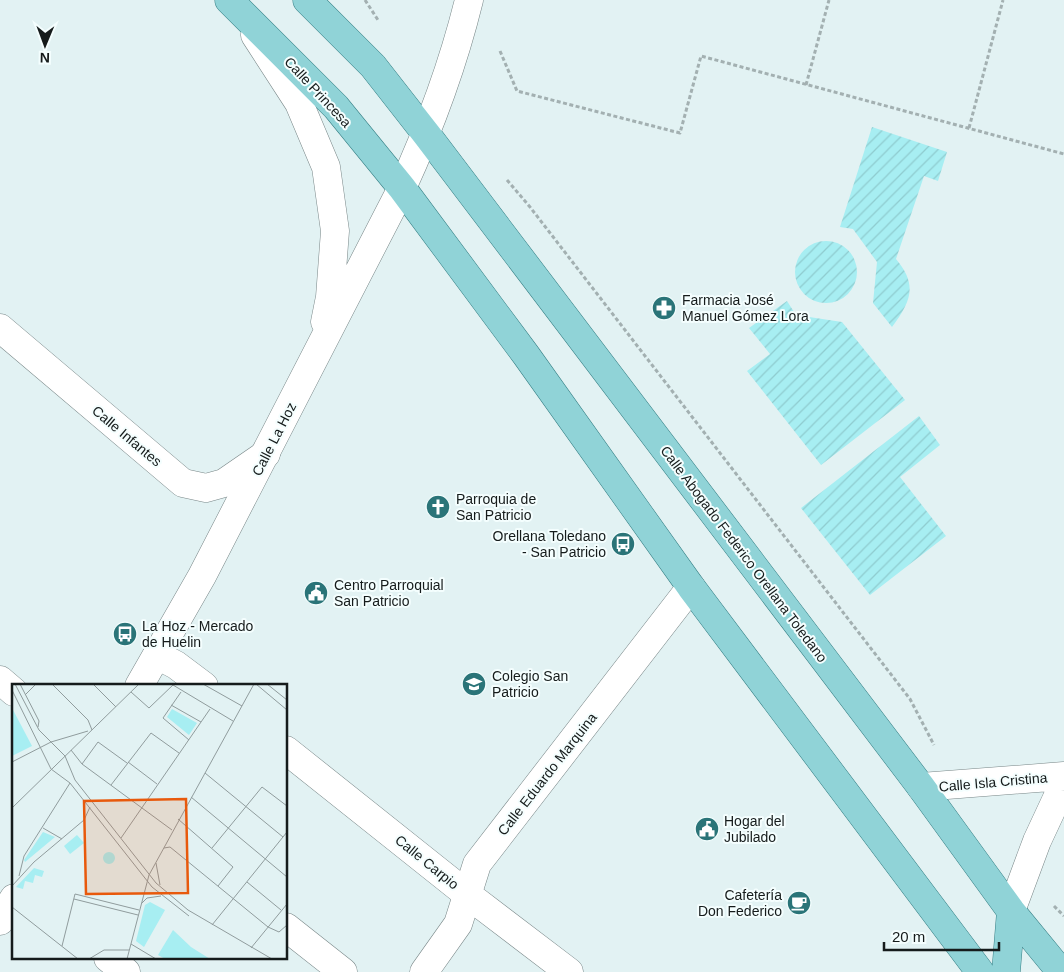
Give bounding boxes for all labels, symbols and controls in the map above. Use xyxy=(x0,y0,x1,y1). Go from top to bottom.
north arrow xyxy=(20,20,70,70)
text: N xyxy=(40,50,50,66)
street label: Calle Princesa xyxy=(281,54,355,131)
place label: Farmacia José Manuel Gómez Lora xyxy=(682,292,809,324)
pharmacy icon: Farmacia José Manuel Gómez Lora xyxy=(651,295,677,321)
street label: Calle La Hoz xyxy=(249,400,299,478)
street label: Calle Infantes xyxy=(89,402,165,470)
street label: Calle Abogado Federico Orellana Toledano xyxy=(657,443,831,665)
place label: Parroquia de San Patricio xyxy=(456,491,536,523)
church icon: Parroquia de San Patricio xyxy=(425,494,451,520)
place label: Orellana Toledano - San Patricio xyxy=(493,528,606,560)
bus stop icon: Orellana Toledano - San Patricio xyxy=(610,531,636,557)
place label: Centro Parroquial San Patricio xyxy=(334,577,444,609)
public building icon: Centro Parroquial San Patricio xyxy=(303,580,329,606)
place label: La Hoz - Mercado de Huelin xyxy=(142,618,253,650)
bus stop icon: La Hoz - Mercado de Huelin xyxy=(112,621,138,647)
place label: Colegio San Patricio xyxy=(492,668,568,700)
school or university icon: Colegio San Patricio xyxy=(461,671,487,697)
inset map xyxy=(12,684,288,960)
street label: Calle Eduardo Marquina xyxy=(494,709,600,838)
street label: Calle Isla Cristina xyxy=(938,769,1048,795)
place label: Hogar del Jubilado xyxy=(724,813,785,845)
public building icon: Hogar del Jubilado xyxy=(694,816,720,842)
street label: Calle Carpio xyxy=(392,832,462,893)
place label: Cafetería Don Federico xyxy=(698,887,782,919)
cafe icon: Cafetería Don Federico xyxy=(786,890,812,916)
scale bar xyxy=(884,920,999,952)
text: 20 m xyxy=(892,928,925,945)

